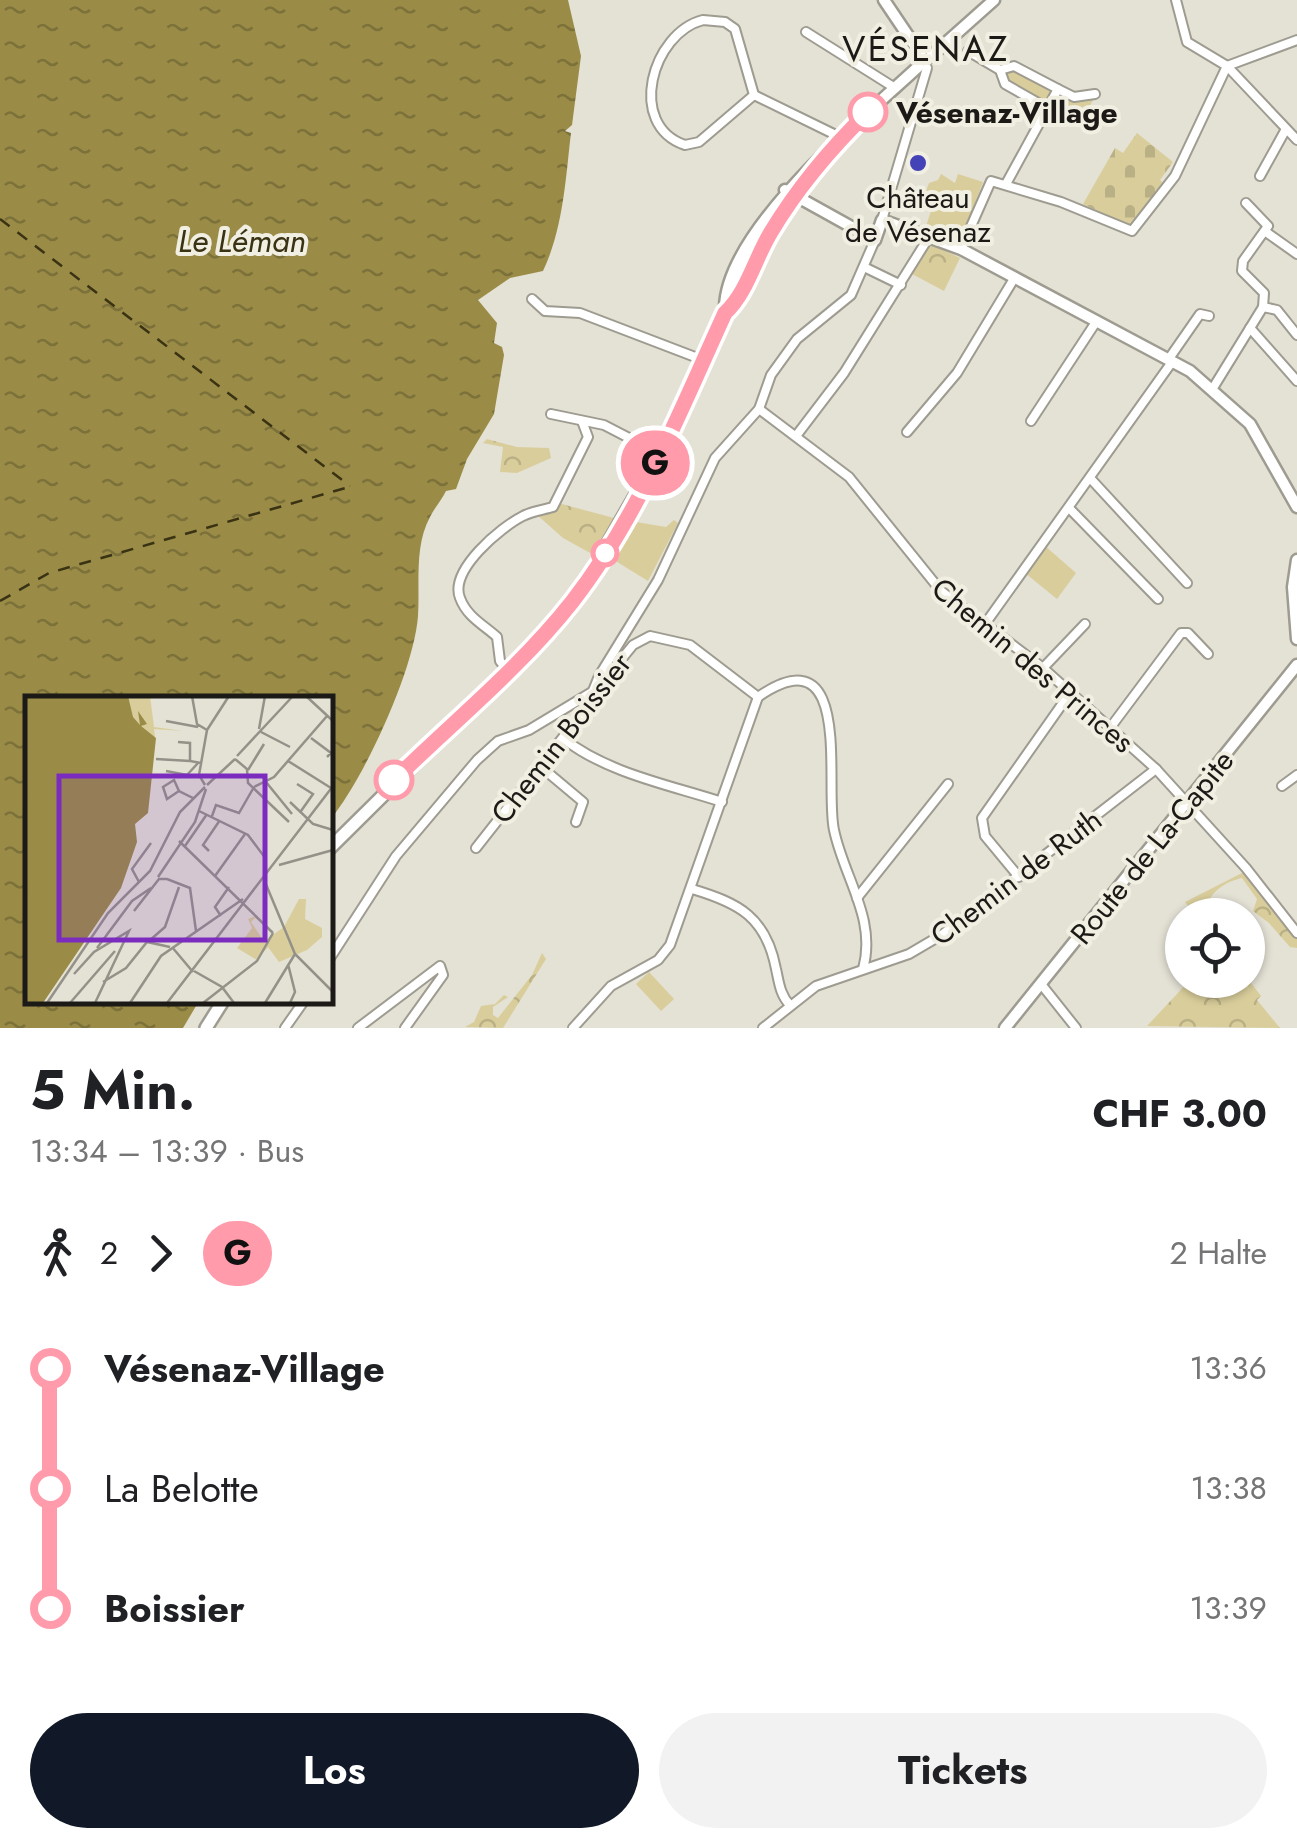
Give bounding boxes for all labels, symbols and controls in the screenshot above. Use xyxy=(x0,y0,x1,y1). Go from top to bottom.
district label: VÉSENAZ xyxy=(842,24,1010,74)
place label: Vésenaz-Village xyxy=(895,91,1118,134)
marker: Vésenaz-Village xyxy=(849,93,887,131)
marker: Château de Vésenaz xyxy=(907,152,929,174)
place label: Château de Vésenaz xyxy=(845,176,991,253)
water label: Le Léman xyxy=(178,218,306,264)
line badge: G xyxy=(622,430,688,496)
text: G xyxy=(641,438,669,488)
unlabelled marker xyxy=(592,540,618,566)
street label: Chemin des Princes xyxy=(922,567,1144,763)
street label: Chemin Boissier xyxy=(481,643,642,833)
inset map xyxy=(25,696,332,1003)
street label: Route de La-Capite xyxy=(1060,741,1244,953)
unlabelled marker xyxy=(375,761,413,799)
street label: Chemin de Ruth xyxy=(921,798,1111,956)
map controls xyxy=(1165,898,1265,998)
button: locate xyxy=(1165,898,1265,998)
text: 5 Min. xyxy=(30,1050,196,1130)
text: CHF 3.00 xyxy=(1093,1086,1267,1141)
text: 13:34 – 13:39 · Bus xyxy=(30,1128,304,1174)
icon: walk xyxy=(30,1226,85,1281)
icon: forward xyxy=(133,1226,188,1281)
text: G xyxy=(223,1228,252,1278)
text: 2 xyxy=(100,1230,118,1276)
text: 2 Halte xyxy=(1169,1230,1267,1276)
text: Vésenaz-Village xyxy=(104,1341,385,1396)
text: 13:36 xyxy=(1190,1345,1267,1391)
text: La Belotte xyxy=(104,1461,259,1516)
text: 13:38 xyxy=(1191,1465,1267,1511)
text: Boissier xyxy=(104,1581,245,1636)
text: 13:39 xyxy=(1190,1585,1267,1631)
button: Los xyxy=(30,1713,639,1828)
button: Tickets xyxy=(659,1713,1267,1828)

